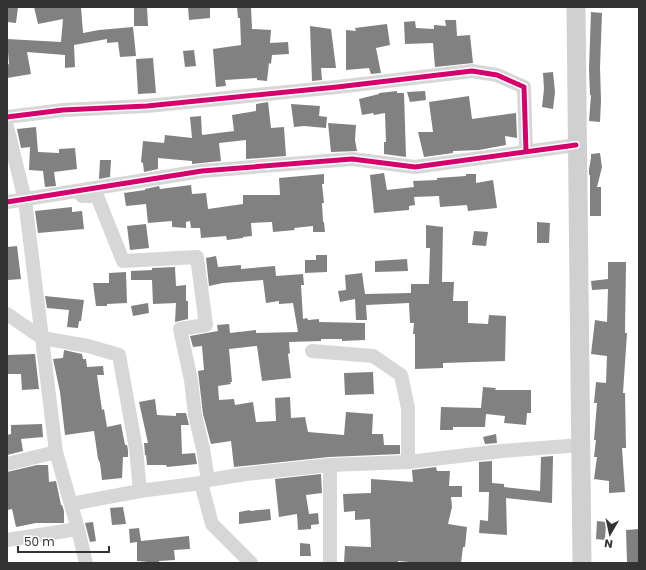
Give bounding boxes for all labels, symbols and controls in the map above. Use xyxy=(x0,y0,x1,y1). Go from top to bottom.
north arrow xyxy=(590,514,630,554)
scale bar xyxy=(18,528,109,554)
text: 50 m xyxy=(24,533,55,550)
text: N xyxy=(603,535,614,552)

